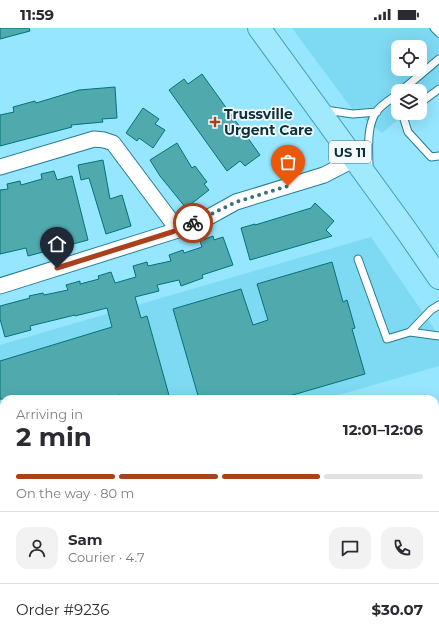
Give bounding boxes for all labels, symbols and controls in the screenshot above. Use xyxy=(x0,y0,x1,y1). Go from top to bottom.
text: 11:59 xyxy=(20,5,54,24)
map controls xyxy=(391,40,427,120)
button: locate xyxy=(391,40,427,76)
button: layers xyxy=(391,84,427,120)
place label: Trussville Urgent Care xyxy=(224,105,313,139)
marker: Trussville Urgent Care xyxy=(209,116,221,128)
road number: US 11 xyxy=(329,141,371,163)
pin xyxy=(271,145,305,186)
icon: bag xyxy=(277,151,299,173)
courier xyxy=(173,203,213,243)
icon: bike xyxy=(182,212,204,234)
pin xyxy=(40,227,74,268)
icon: home xyxy=(46,233,68,255)
text: Arriving in xyxy=(16,406,83,422)
text: 12:01–12:06 xyxy=(343,420,423,439)
text: 2 min xyxy=(16,421,92,453)
text: On the way · 80 m xyxy=(16,485,134,501)
button: person xyxy=(16,527,58,569)
button: chat xyxy=(329,527,371,569)
button: phone xyxy=(381,527,423,569)
text: Sam xyxy=(68,530,103,549)
text: Courier · 4.7 xyxy=(68,549,145,565)
text: Order #9236 xyxy=(16,600,109,619)
text: $30.07 xyxy=(371,600,423,619)

